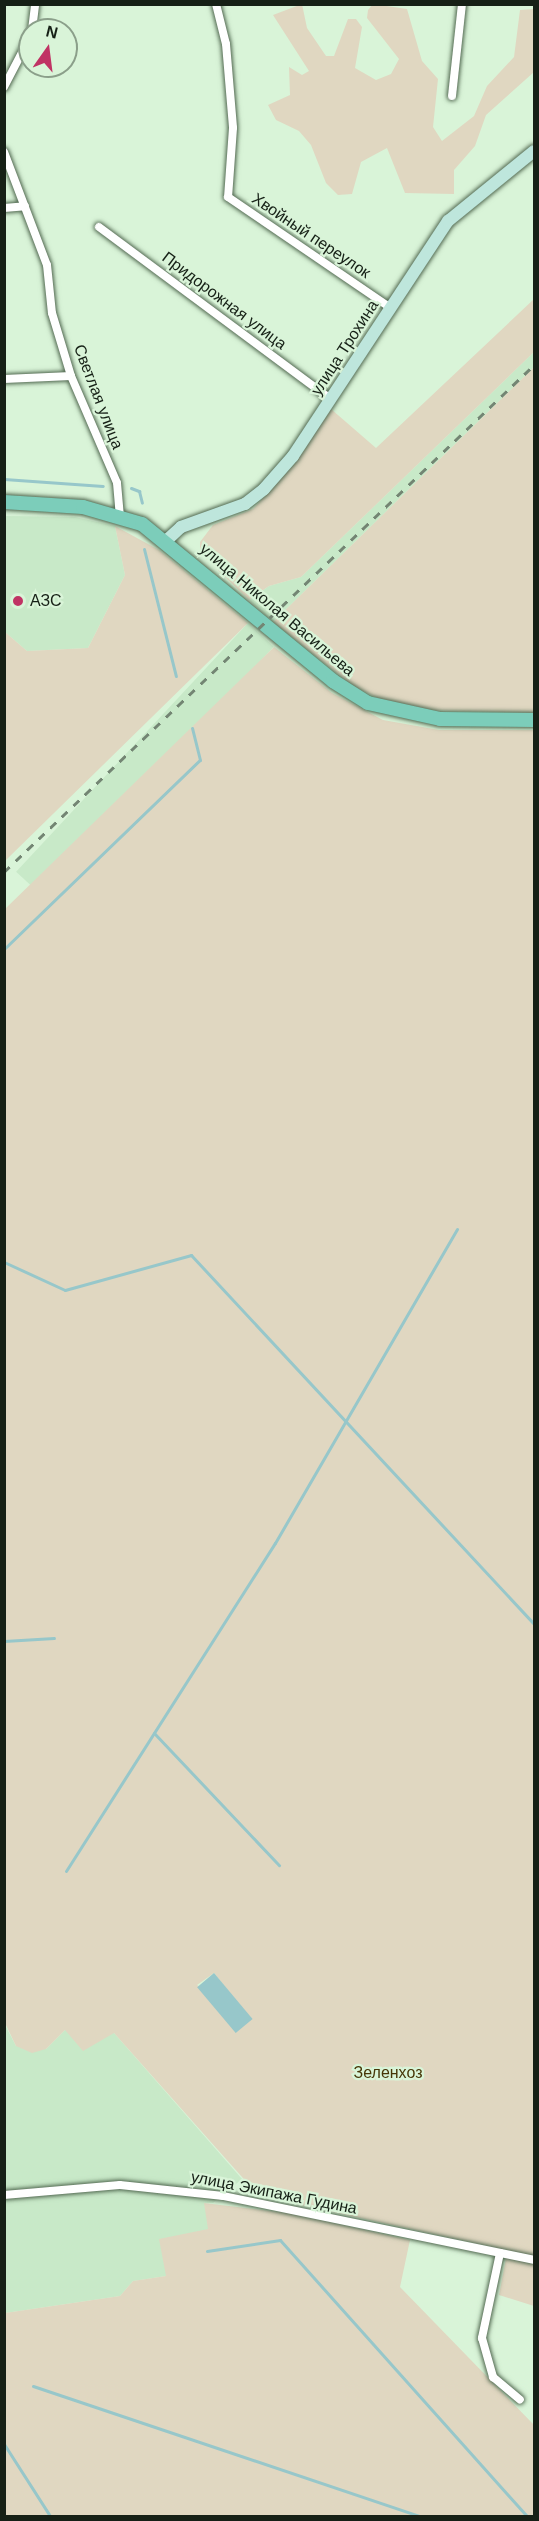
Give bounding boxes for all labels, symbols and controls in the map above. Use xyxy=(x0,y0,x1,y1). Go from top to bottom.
north arrow xyxy=(18,18,78,78)
text: N xyxy=(44,22,60,42)
street label: Хвойный переулок xyxy=(248,189,374,283)
street label: Придорожная улица xyxy=(158,248,290,354)
street label: улица Трохина xyxy=(307,297,383,399)
street label: Светлая улица xyxy=(69,342,127,452)
street label: улица Николая Васильева xyxy=(196,540,358,680)
place label: АЗС xyxy=(30,591,62,611)
marker: АЗС xyxy=(11,594,25,608)
park label: Зеленхоз xyxy=(354,2063,422,2083)
street label: улица Экипажа Гудина xyxy=(189,2167,359,2219)

